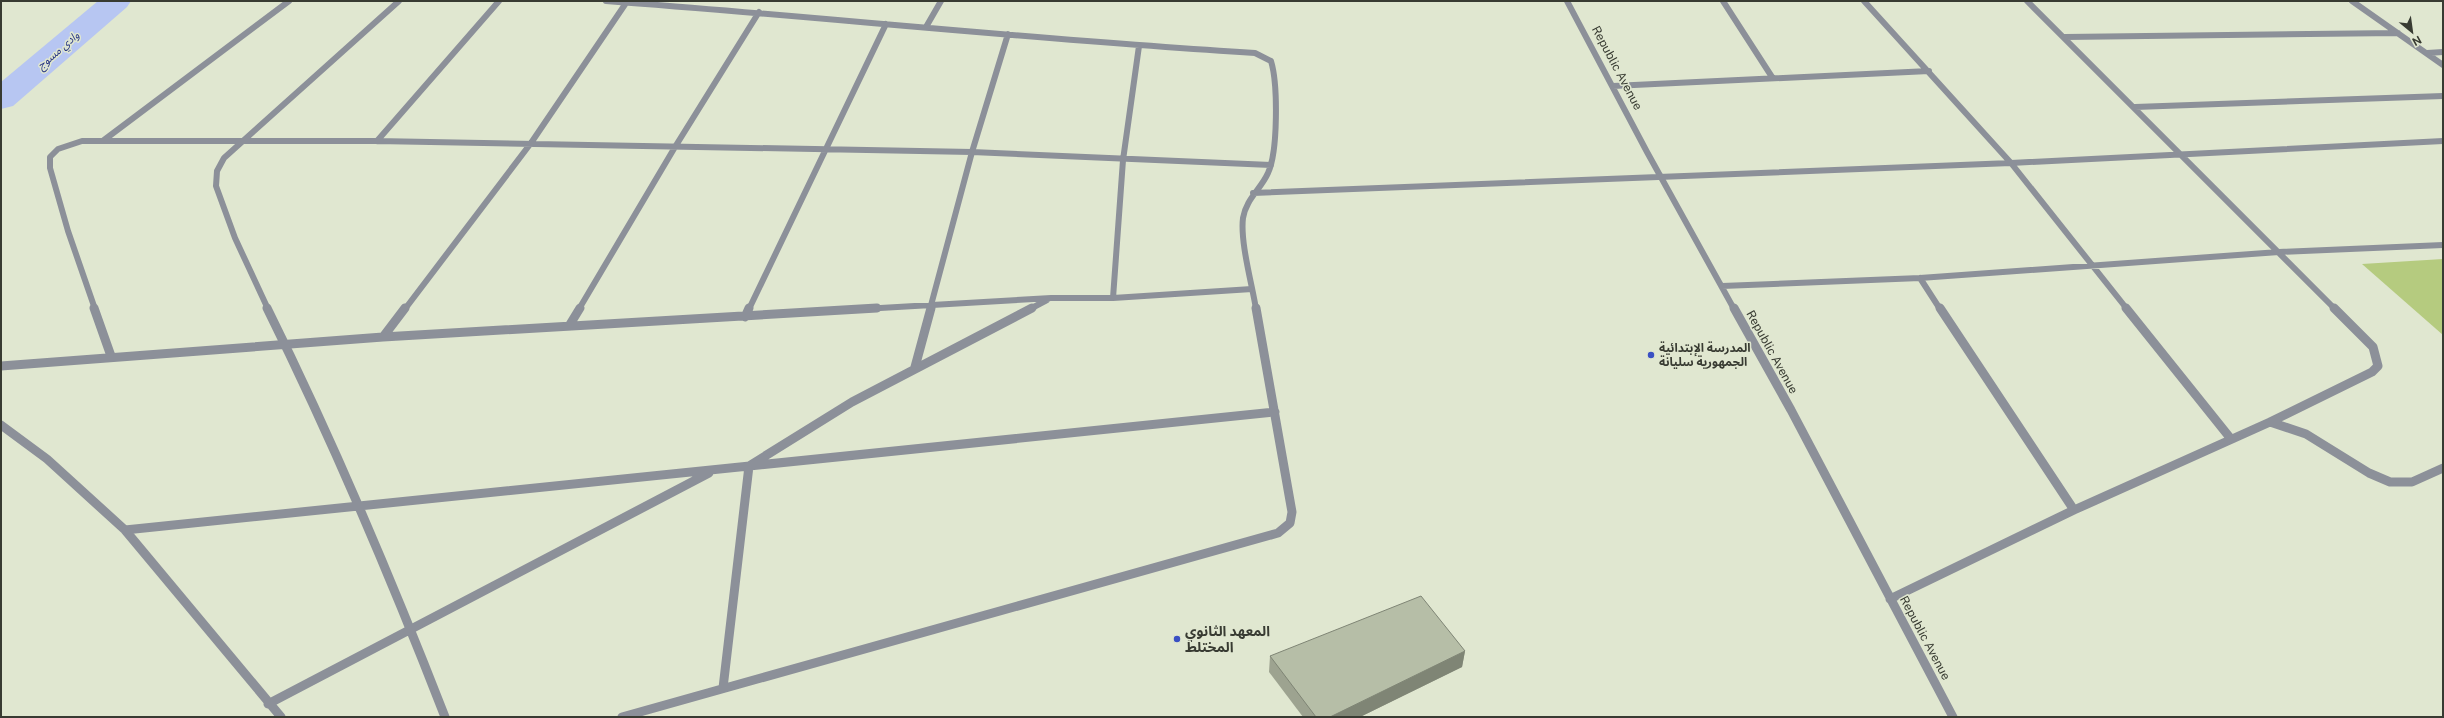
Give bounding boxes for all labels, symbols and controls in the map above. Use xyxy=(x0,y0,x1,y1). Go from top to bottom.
north arrow xyxy=(2392,12,2432,52)
street label: Republic Avenue xyxy=(1589,24,1645,113)
water label: وادي مسوج xyxy=(34,29,84,75)
text: N xyxy=(2410,33,2424,48)
street label: Republic Avenue xyxy=(1743,308,1801,396)
place label: المدرسة الإبتدائية الجمهورية سليانة xyxy=(1659,341,1751,369)
marker: المدرسة الإبتدائية الجمهورية سليانة xyxy=(1646,350,1656,360)
street label: Republic Avenue xyxy=(1897,594,1953,683)
place label: المعهد الثانوي المختلط xyxy=(1185,623,1270,655)
marker: المعهد الثانوي المختلط xyxy=(1172,634,1182,644)

